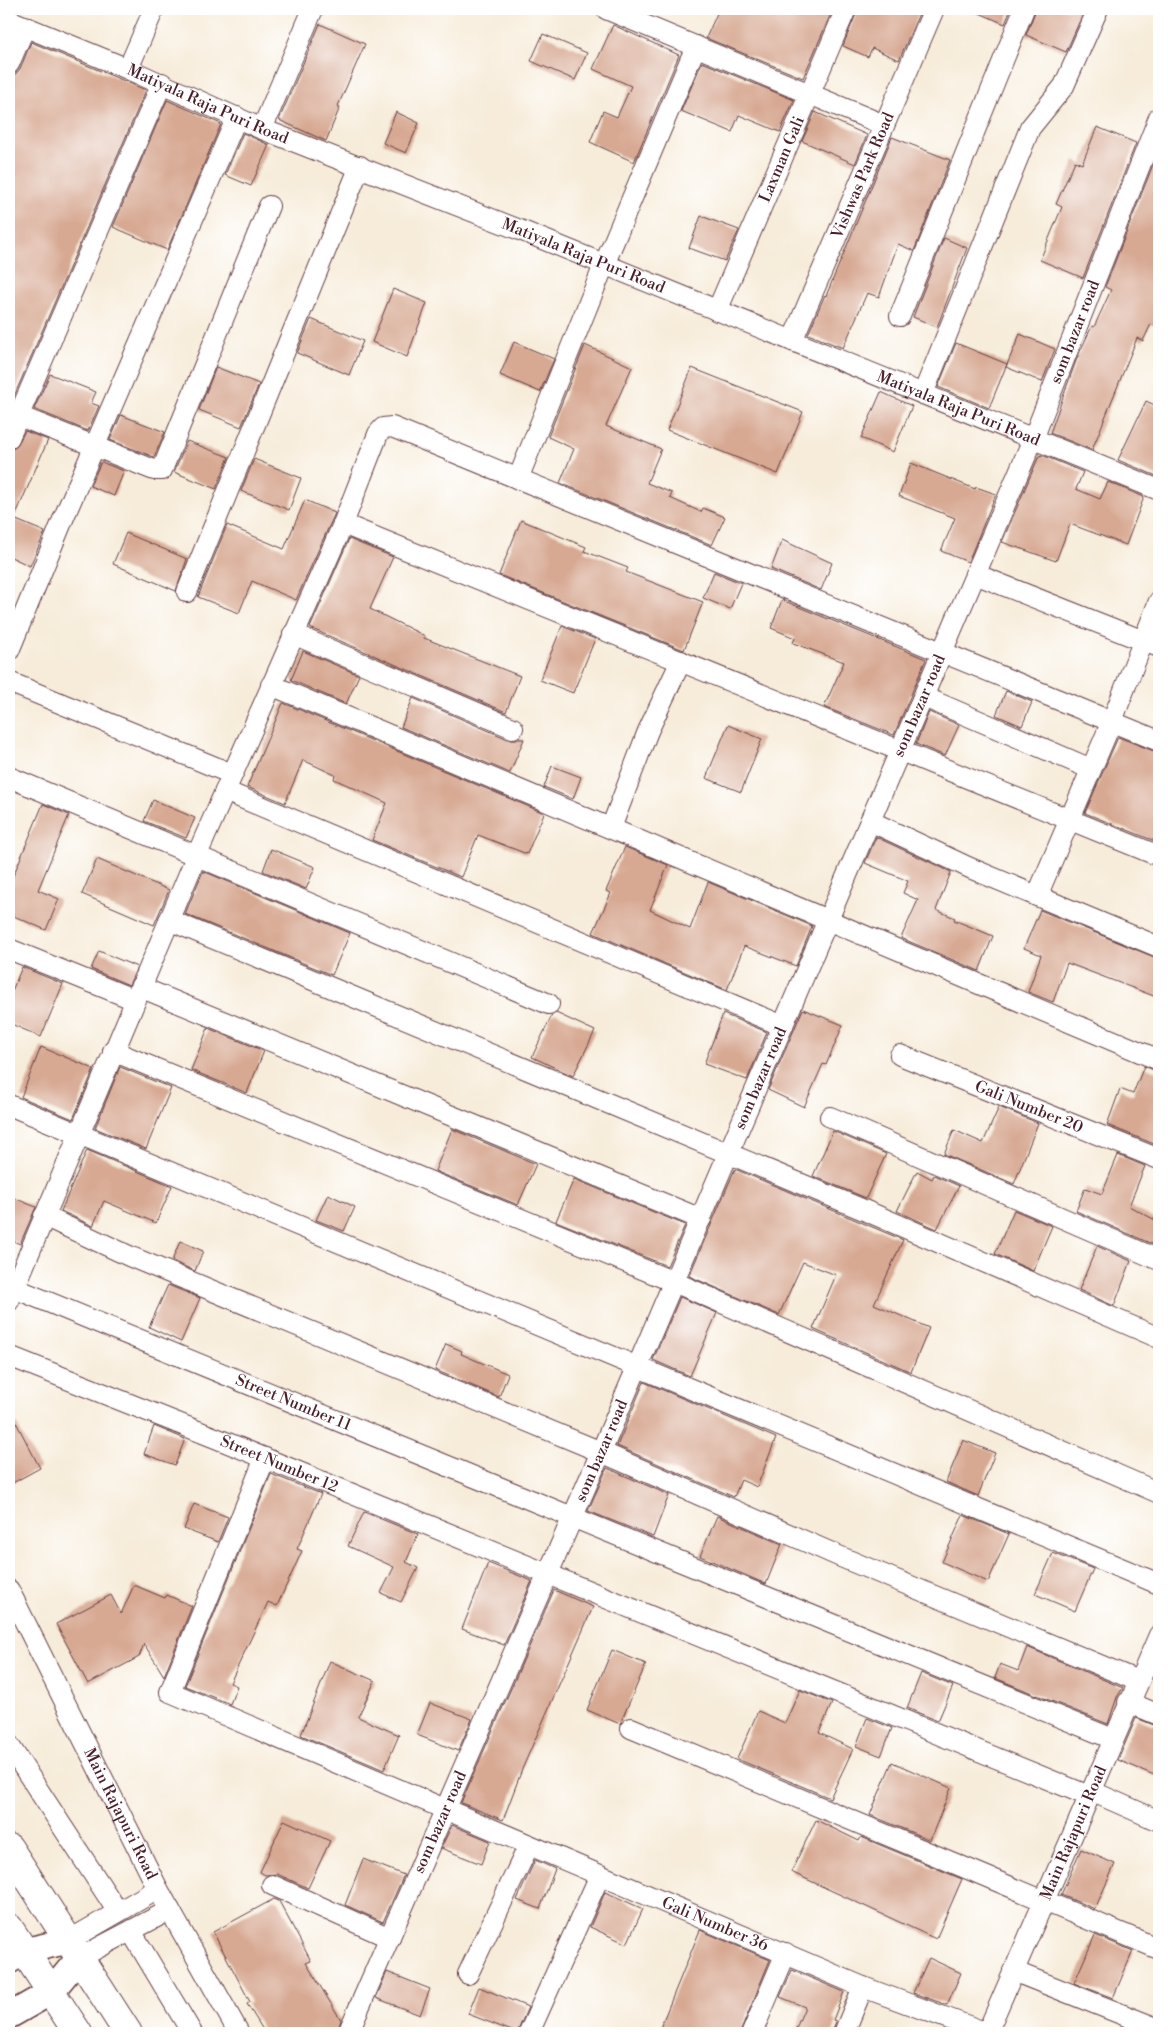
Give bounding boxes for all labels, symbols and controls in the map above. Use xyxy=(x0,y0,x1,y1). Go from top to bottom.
street label: Matiyala Raja Puri Road xyxy=(124,60,291,148)
street label: Vishwas Park Road xyxy=(827,109,899,243)
street label: Laxman Gali xyxy=(755,113,809,205)
street label: Matiyala Raja Puri Road xyxy=(499,214,668,298)
street label: som bazar road xyxy=(1046,277,1104,387)
street label: Matiyala Raja Puri Road xyxy=(874,366,1043,451)
street label: som bazar road xyxy=(889,651,950,760)
street label: som bazar road xyxy=(730,1024,791,1133)
street label: Gali Number 20 xyxy=(972,1076,1086,1138)
street label: Street Number 11 xyxy=(232,1370,354,1435)
street label: som bazar road xyxy=(570,1397,632,1505)
street label: Street Number 12 xyxy=(217,1431,341,1497)
street label: Main Rajapuri Road xyxy=(79,1745,162,1883)
street label: Main Rajapuri Road xyxy=(1036,1763,1111,1903)
street label: som bazar road xyxy=(409,1768,471,1876)
street label: Gali Number 36 xyxy=(659,1893,772,1956)

